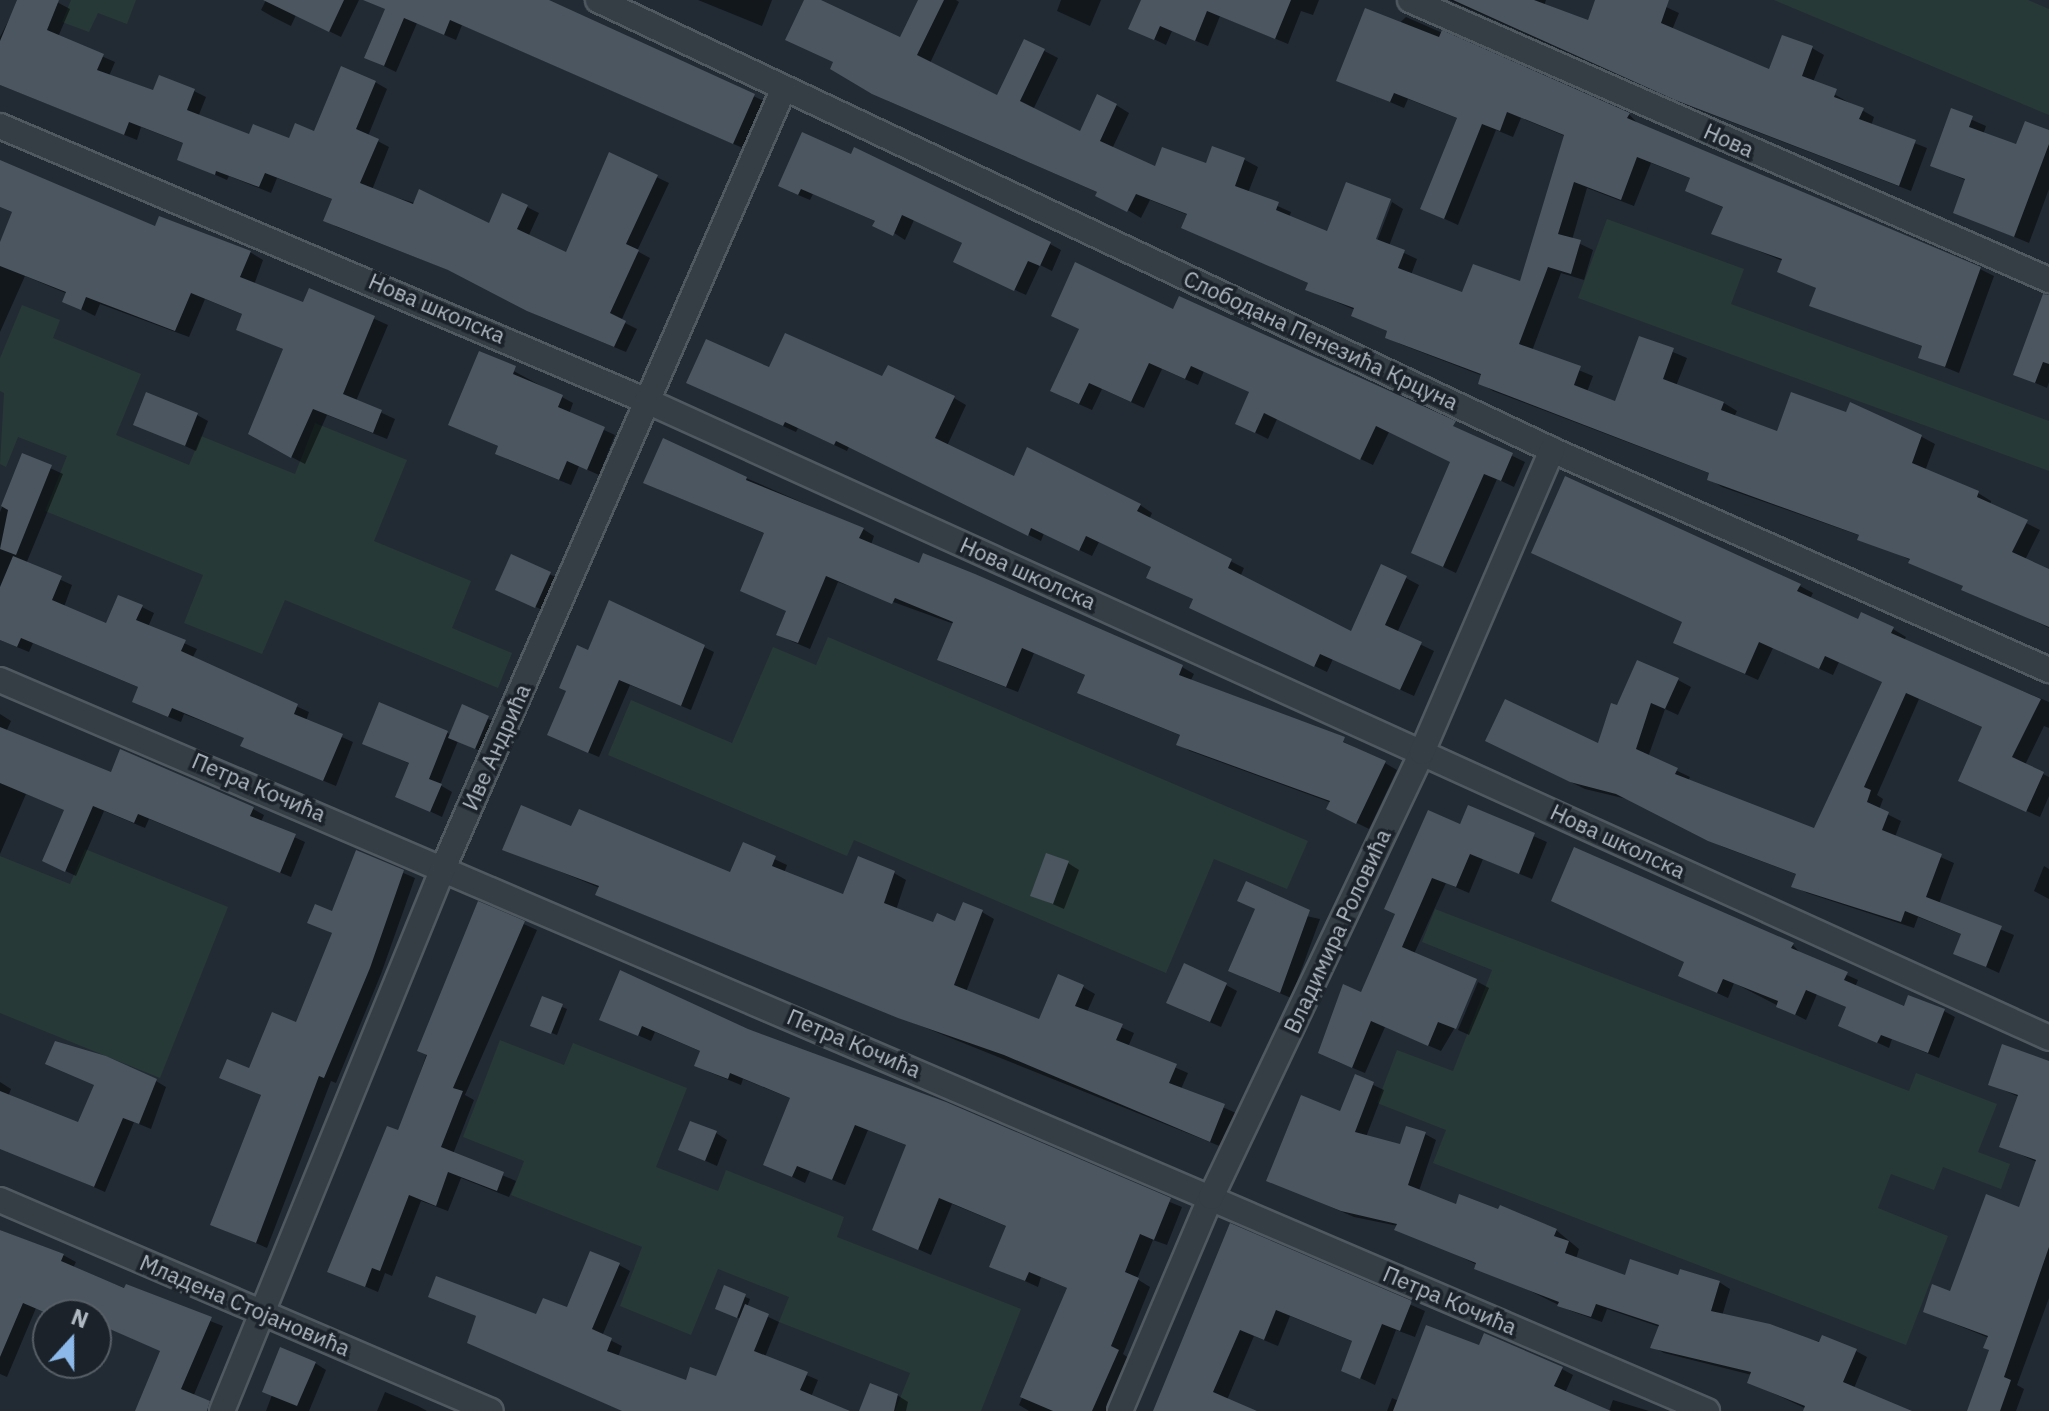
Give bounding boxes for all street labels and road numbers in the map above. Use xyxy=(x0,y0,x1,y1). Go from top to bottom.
street label: Нова xyxy=(1700,117,1758,163)
street label: Слободана Пенезића Крцуна xyxy=(1180,265,1462,415)
street label: Нова школска xyxy=(365,267,509,349)
street label: Нова школска xyxy=(956,531,1100,615)
street label: Иве Андрића xyxy=(456,680,536,814)
street label: Петра Кочића xyxy=(188,747,330,827)
street label: Нова школска xyxy=(1546,798,1690,884)
street label: Владимира Роловића xyxy=(1278,825,1396,1037)
street label: Петра Кочића xyxy=(783,1003,925,1083)
street label: Младена Стојановића xyxy=(136,1249,354,1361)
street label: Петра Кочића xyxy=(1379,1260,1521,1340)

